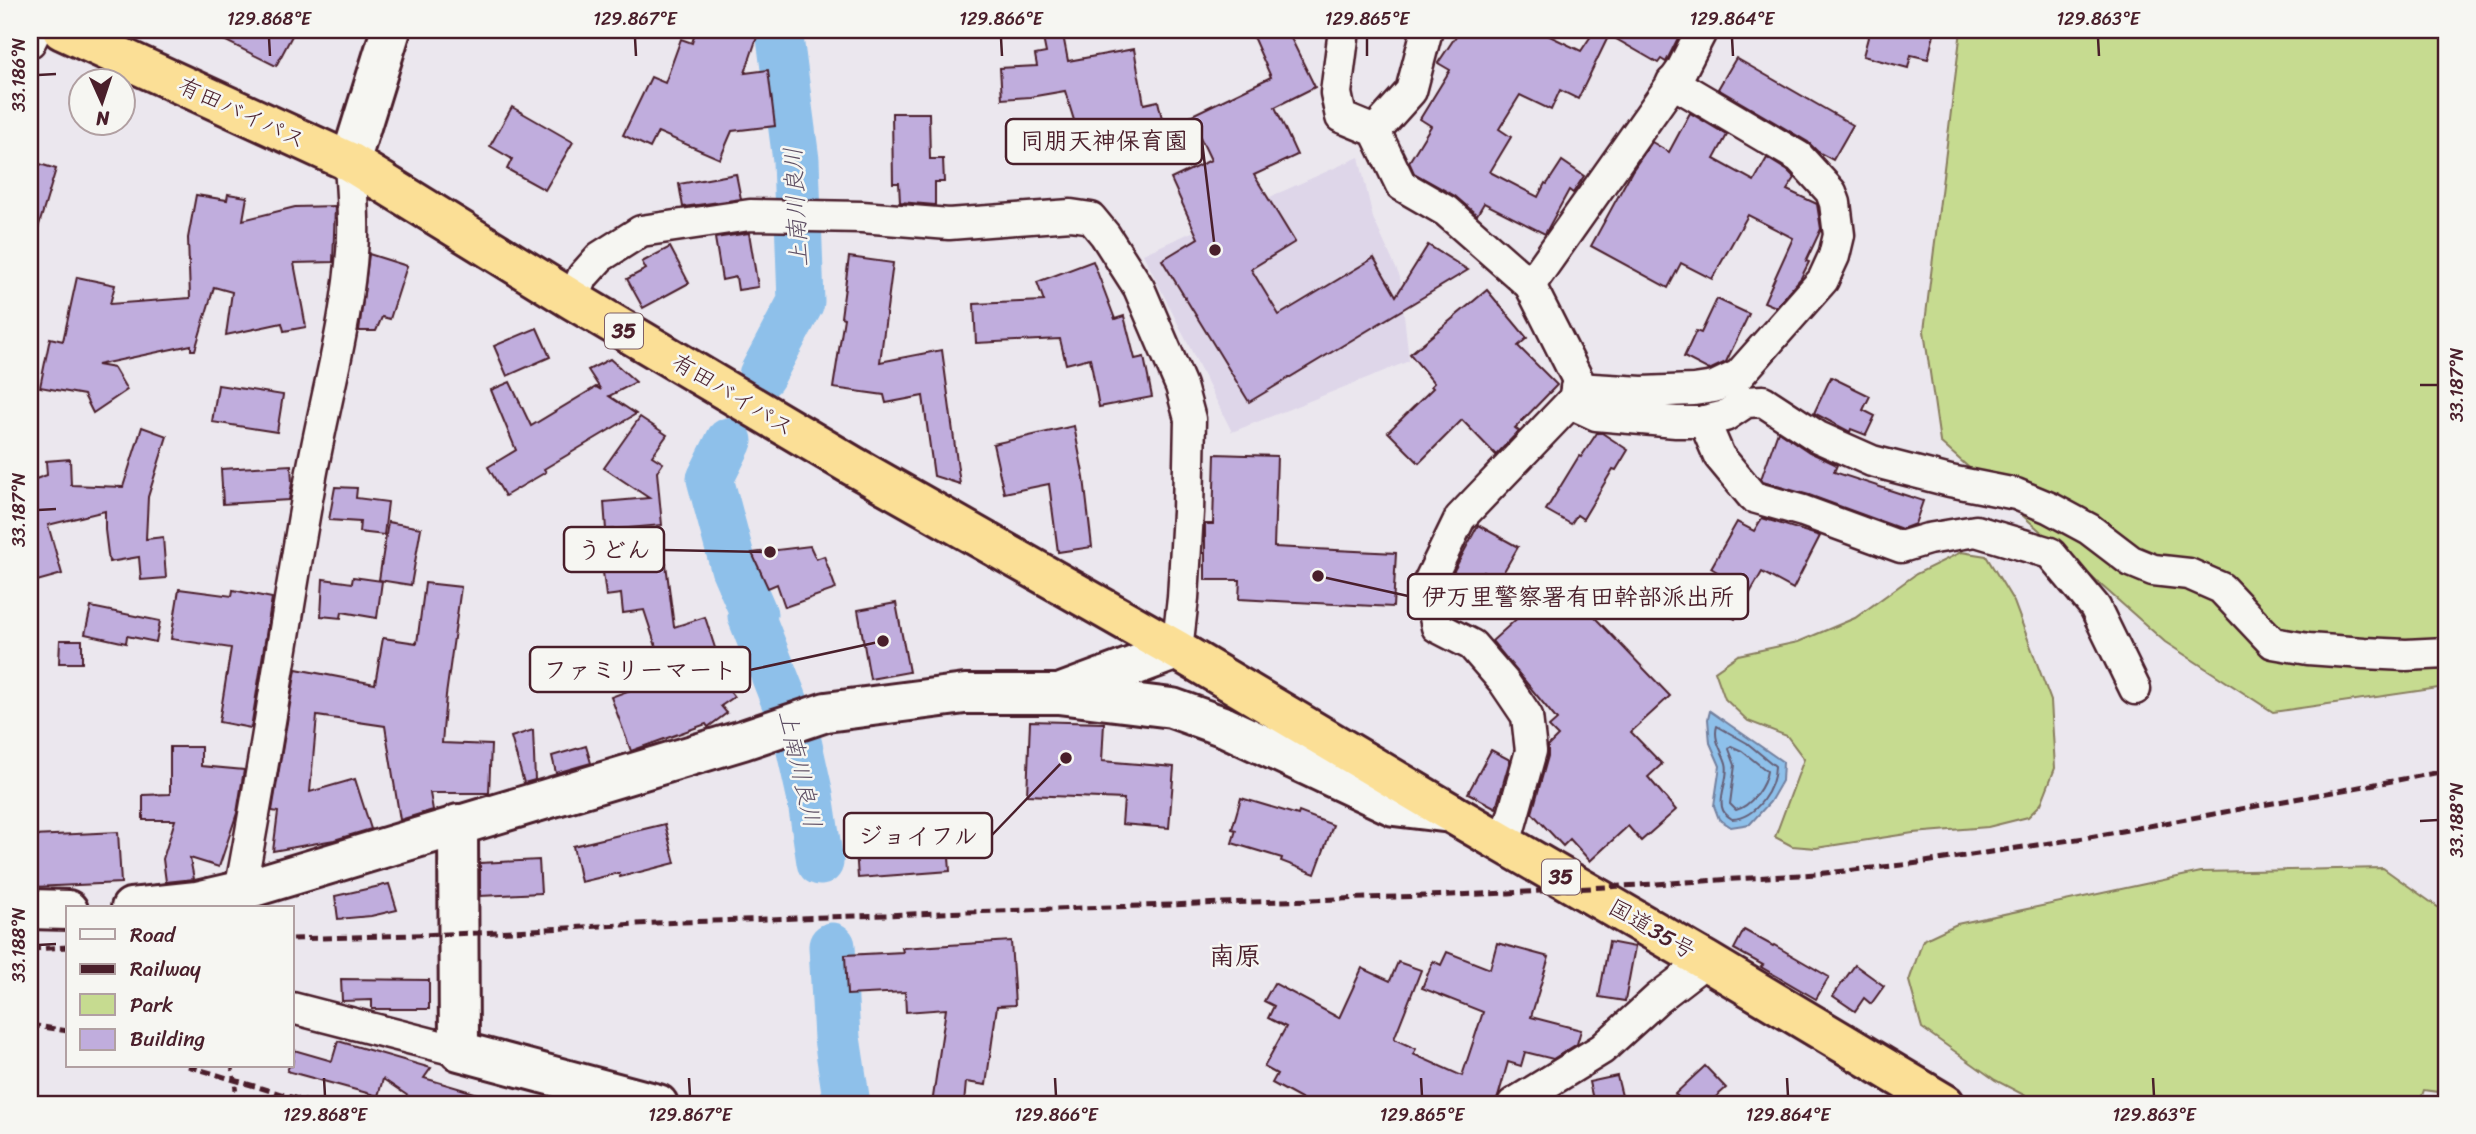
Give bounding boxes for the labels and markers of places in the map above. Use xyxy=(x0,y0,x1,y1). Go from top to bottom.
callout: 同朋天神保育園 xyxy=(1006,119,1202,164)
callout: うどん xyxy=(564,527,664,572)
callout: 伊万里警察署有田幹部派出所 xyxy=(1408,574,1748,619)
callout: ファミリーマート xyxy=(530,647,750,692)
callout: ジョイフル xyxy=(844,813,992,858)

